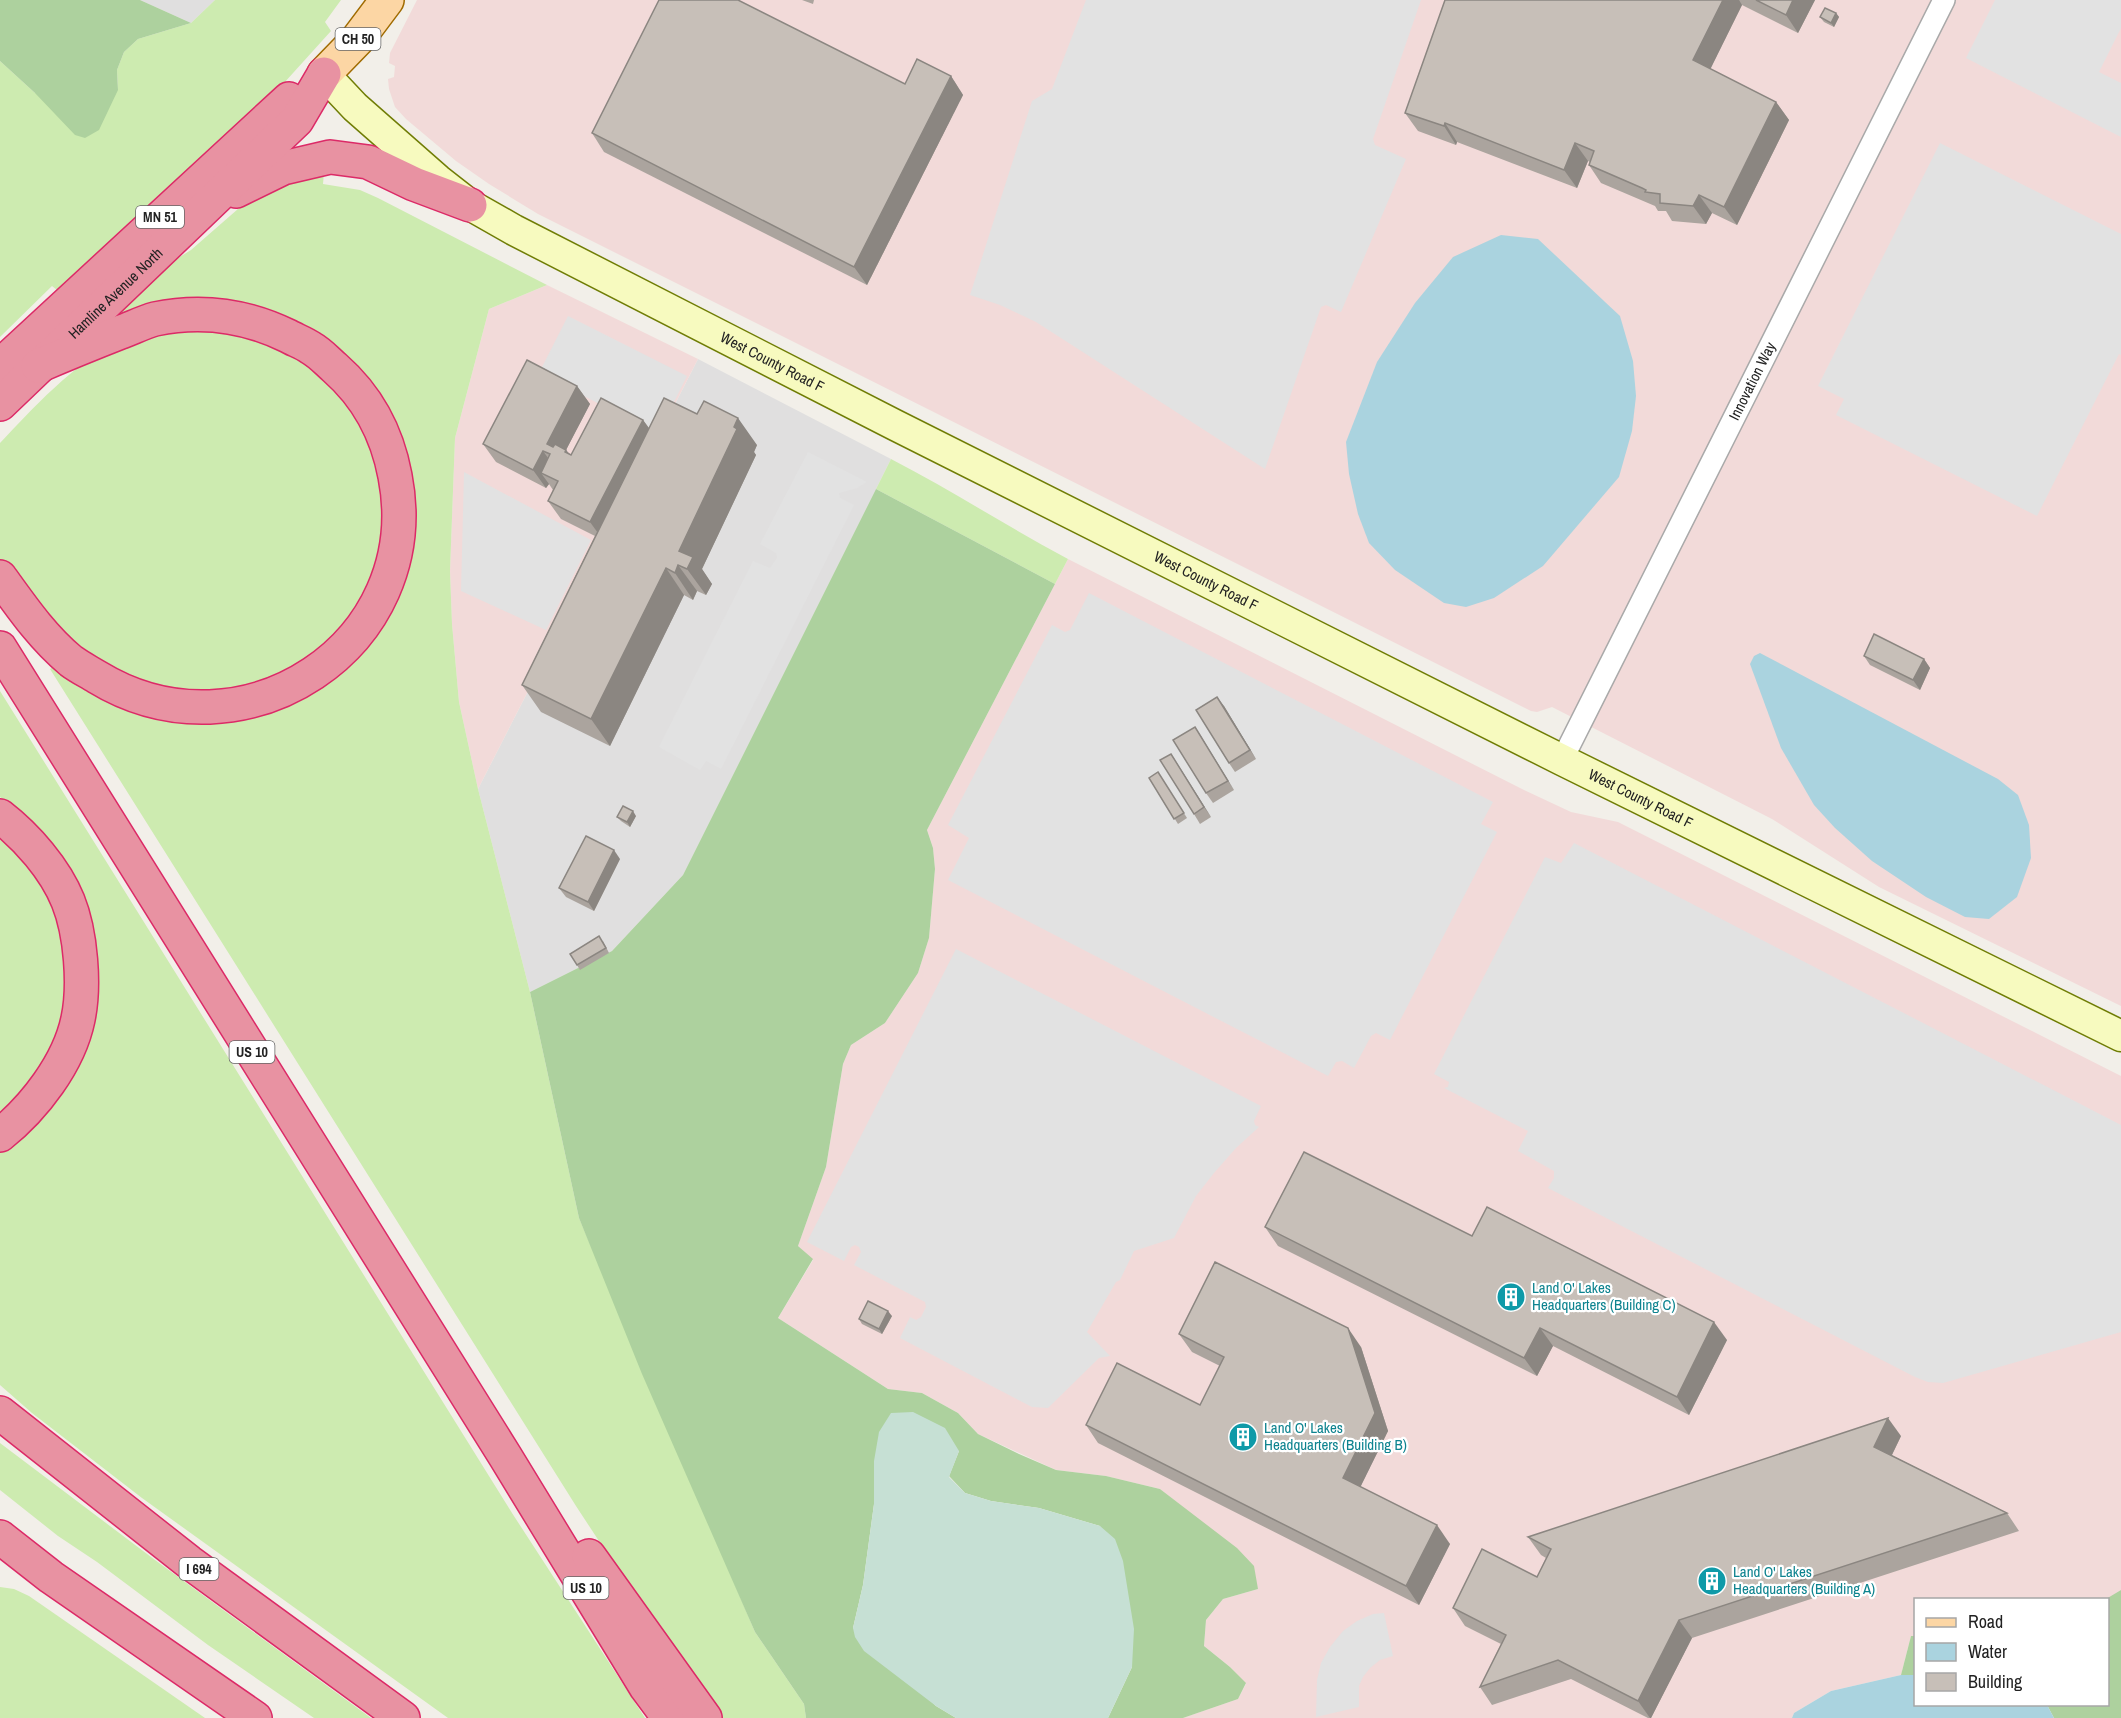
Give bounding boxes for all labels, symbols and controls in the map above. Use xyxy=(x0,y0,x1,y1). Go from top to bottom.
road number: CH 50 xyxy=(336,28,380,50)
road number: MN 51 xyxy=(136,206,184,228)
street label: Hamline Avenue North xyxy=(63,243,167,343)
street label: West County Road F xyxy=(717,326,828,397)
street label: Innovation Way xyxy=(1723,337,1781,424)
street label: West County Road F xyxy=(1151,546,1262,616)
street label: West County Road F xyxy=(1585,764,1697,833)
road number: US 10 xyxy=(230,1041,274,1063)
place label: Land O' Lakes Headquarters (Building C) xyxy=(1532,1277,1676,1315)
building icon: Land O' Lakes Headquarters (Building C) xyxy=(1495,1281,1527,1313)
place label: Land O' Lakes Headquarters (Building B) xyxy=(1264,1417,1407,1455)
building icon: Land O' Lakes Headquarters (Building B) xyxy=(1227,1421,1259,1453)
road number: I 694 xyxy=(180,1558,218,1580)
place label: Land O' Lakes Headquarters (Building A) xyxy=(1733,1561,1875,1599)
building icon: Land O' Lakes Headquarters (Building A) xyxy=(1696,1565,1728,1597)
road number: US 10 xyxy=(564,1577,608,1599)
legend xyxy=(1914,1598,2109,1706)
text: Road xyxy=(1968,1609,2003,1634)
text: Water xyxy=(1968,1639,2007,1664)
text: Building xyxy=(1968,1669,2023,1694)

